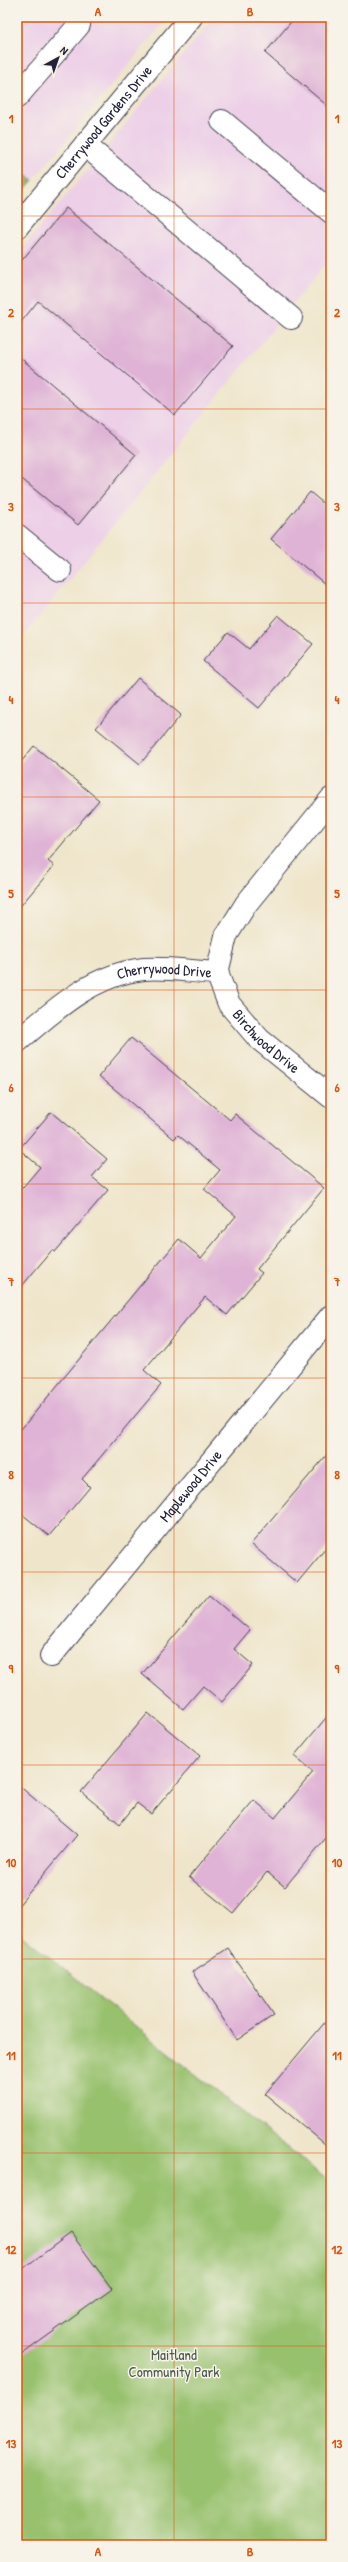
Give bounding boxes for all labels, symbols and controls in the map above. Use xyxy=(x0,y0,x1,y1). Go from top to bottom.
text: A xyxy=(95,2,102,20)
text: B xyxy=(247,2,254,20)
north arrow xyxy=(38,38,78,78)
text: N xyxy=(58,43,71,58)
street label: Cherrywood Gardens Drive xyxy=(50,61,157,183)
text: 1 xyxy=(9,109,14,127)
text: 1 xyxy=(335,109,340,127)
text: 2 xyxy=(8,303,15,321)
text: 2 xyxy=(334,303,341,321)
text: 3 xyxy=(8,497,14,515)
text: 3 xyxy=(334,497,340,515)
text: 4 xyxy=(9,690,14,708)
text: 4 xyxy=(335,690,340,708)
text: 5 xyxy=(8,884,14,902)
text: 5 xyxy=(334,884,340,902)
street label: Cherrywood Drive xyxy=(114,958,212,984)
street label: Birchwood Drive xyxy=(228,1004,304,1078)
text: 6 xyxy=(8,1078,14,1096)
text: 6 xyxy=(334,1078,340,1096)
text: 7 xyxy=(7,1272,15,1290)
text: 7 xyxy=(333,1272,341,1290)
street label: Maplewood Drive xyxy=(154,1445,227,1526)
text: 8 xyxy=(8,1465,14,1483)
text: 8 xyxy=(334,1465,340,1483)
text: 9 xyxy=(9,1659,14,1677)
text: 9 xyxy=(335,1659,340,1677)
text: 10 xyxy=(6,1853,16,1871)
text: 10 xyxy=(332,1853,342,1871)
text: 11 xyxy=(6,2046,16,2064)
text: 11 xyxy=(332,2046,342,2064)
text: 12 xyxy=(6,2240,17,2258)
text: 12 xyxy=(332,2240,343,2258)
park label: Maitland Community Park xyxy=(129,2344,219,2382)
text: 13 xyxy=(6,2434,16,2452)
text: 13 xyxy=(332,2434,342,2452)
text: A xyxy=(95,2542,102,2560)
text: B xyxy=(247,2542,254,2560)

